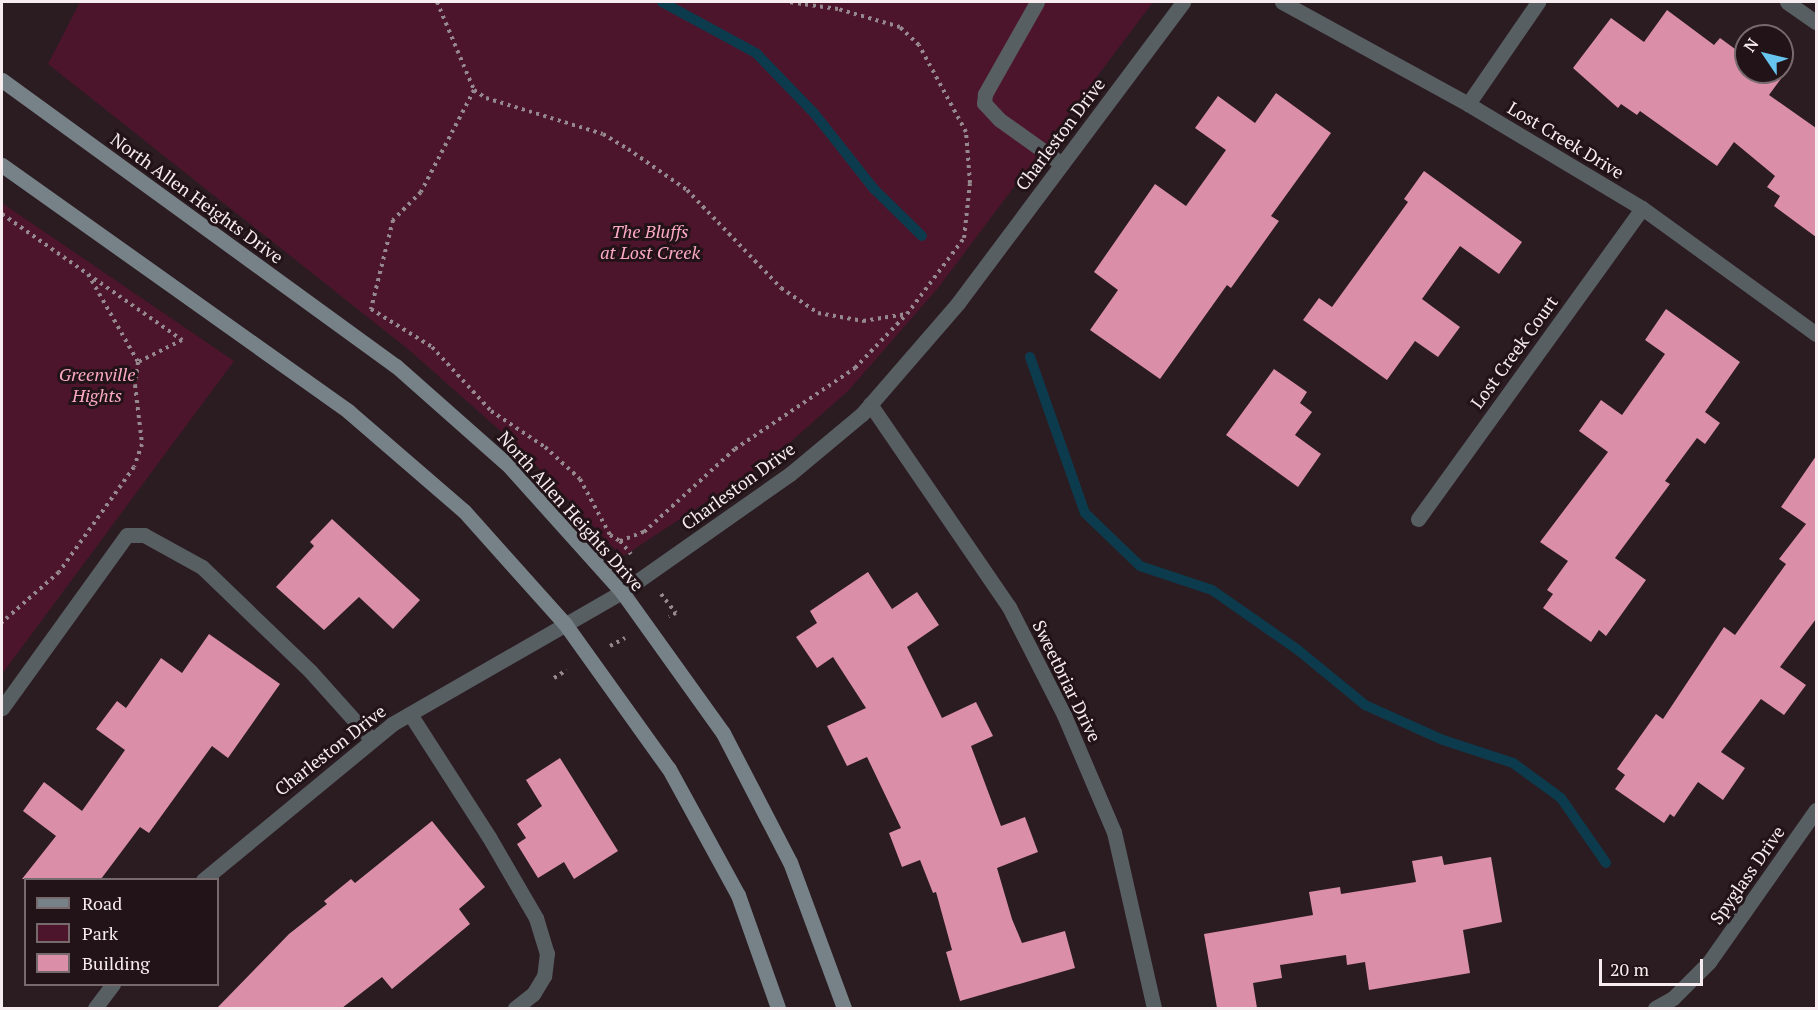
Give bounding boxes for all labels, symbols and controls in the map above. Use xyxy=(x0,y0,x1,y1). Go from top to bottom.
north arrow xyxy=(1734,24,1794,84)
text: N xyxy=(1738,34,1763,56)
street label: Charleston Drive xyxy=(1011,74,1109,194)
street label: Lost Creek Drive xyxy=(1504,97,1628,183)
street label: North Allen Heights Drive xyxy=(106,128,288,268)
park label: The Bluffs at Lost Creek xyxy=(600,221,700,264)
street label: Lost Creek Court xyxy=(1466,291,1562,413)
park label: Greenville Hights xyxy=(59,364,135,406)
street label: North Allen Heights Drive xyxy=(493,426,649,596)
street label: Charleston Drive xyxy=(677,438,799,534)
street label: Sweetbriar Drive xyxy=(1028,617,1106,745)
street label: Charleston Drive xyxy=(270,700,390,800)
street label: Spyglass Drive xyxy=(1705,822,1789,928)
legend xyxy=(24,878,219,986)
text: Road xyxy=(82,891,122,915)
text: Park xyxy=(82,921,118,945)
scale bar xyxy=(1602,947,1706,985)
text: Building xyxy=(82,951,150,975)
text: 20 m xyxy=(1610,957,1649,981)

